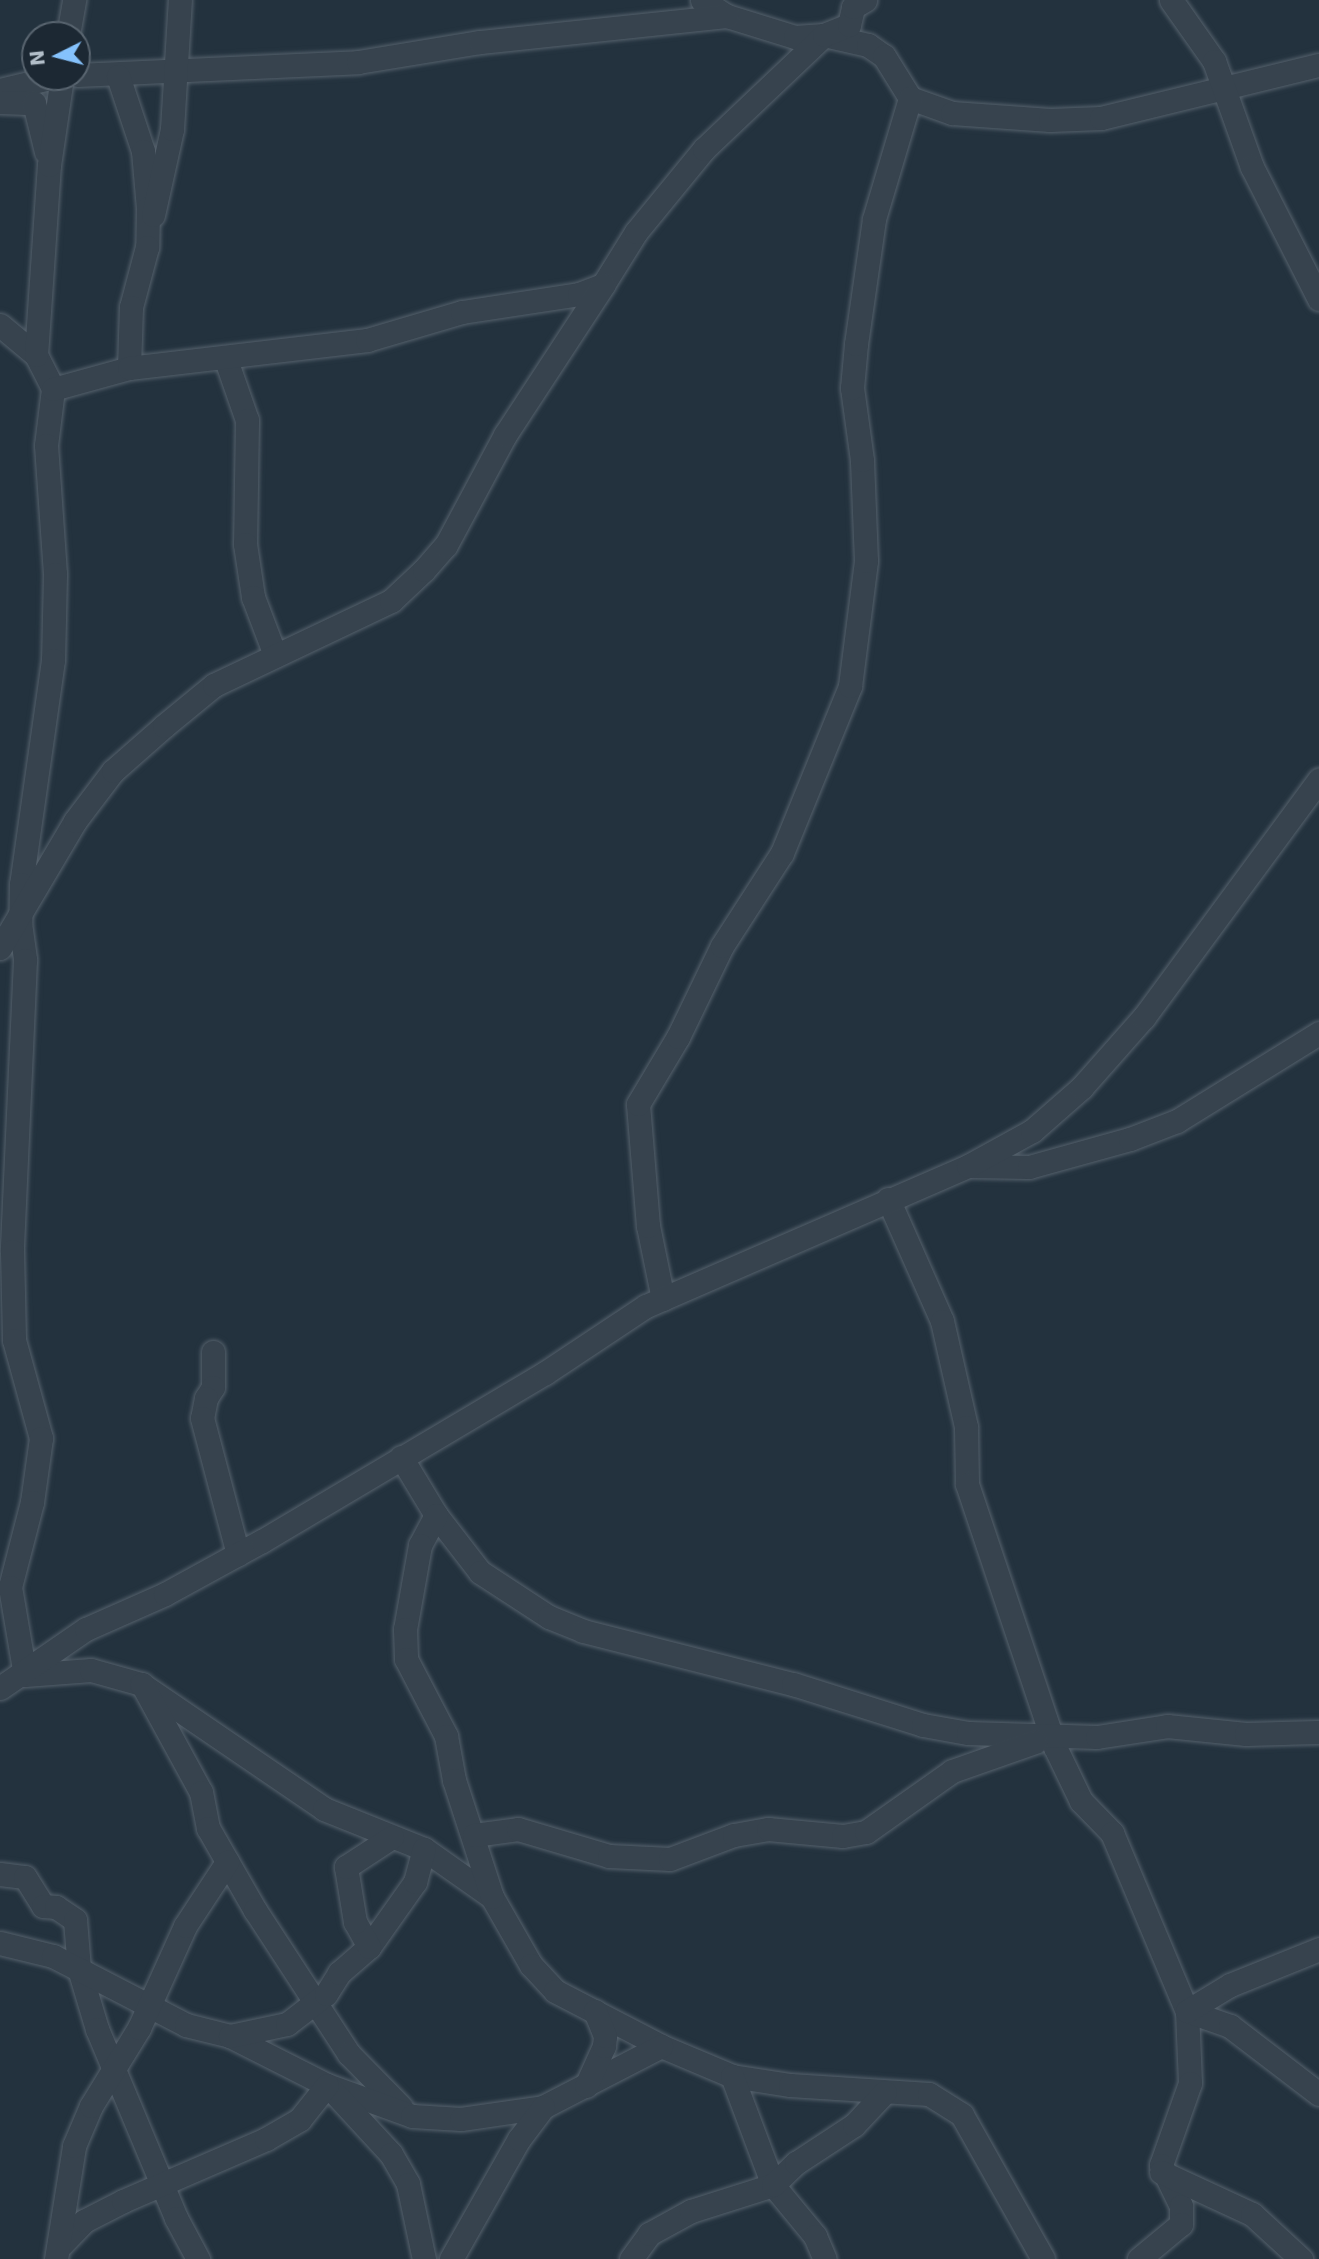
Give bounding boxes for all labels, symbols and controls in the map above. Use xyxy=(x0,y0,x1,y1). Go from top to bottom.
north arrow xyxy=(21,21,91,91)
text: N xyxy=(25,49,49,67)

